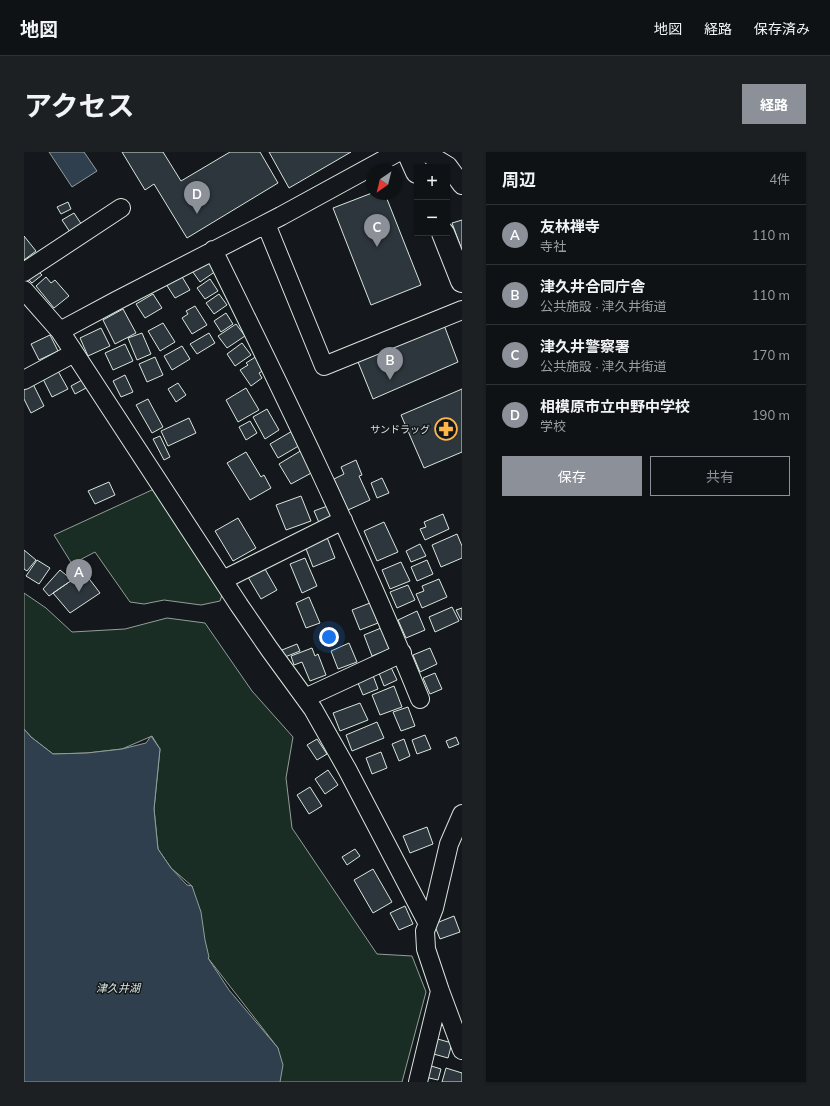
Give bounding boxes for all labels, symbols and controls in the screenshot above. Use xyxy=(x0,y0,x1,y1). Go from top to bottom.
text: 地図 xyxy=(20,17,58,41)
text: 地図 xyxy=(654,20,682,38)
text: 経路 xyxy=(704,20,732,38)
text: 保存済み xyxy=(754,20,810,38)
button: 経路 xyxy=(742,84,806,124)
text: アクセス xyxy=(24,88,135,123)
north arrow xyxy=(366,164,402,200)
map controls xyxy=(414,164,450,236)
button: + xyxy=(414,164,450,200)
text: 周辺 xyxy=(502,169,536,190)
text: 4件 xyxy=(769,171,790,187)
pin: D xyxy=(184,181,210,214)
button: − xyxy=(414,200,450,236)
pin: C xyxy=(364,214,390,247)
text: 友林禅寺 xyxy=(540,217,600,236)
text: A xyxy=(510,227,520,243)
text: 110 m xyxy=(752,227,790,243)
text: 寺社 xyxy=(540,238,566,254)
text: 津久井合同庁舎 xyxy=(540,277,645,296)
text: B xyxy=(511,287,519,303)
text: 110 m xyxy=(752,287,790,303)
text: 公共施設 · 津久井街道 xyxy=(540,298,667,314)
text: 津久井警察署 xyxy=(540,337,630,356)
pin: B xyxy=(377,347,403,380)
text: C xyxy=(511,347,519,363)
text: 170 m xyxy=(752,347,790,363)
text: 公共施設 · 津久井街道 xyxy=(540,358,667,374)
text: 相模原市立中野中学校 xyxy=(540,397,690,416)
text: D xyxy=(510,407,520,423)
text: 190 m xyxy=(752,407,790,423)
pharmacy icon: サンドラッグ xyxy=(433,416,459,442)
text: 学校 xyxy=(540,418,566,434)
place label: サンドラッグ xyxy=(370,423,430,436)
button: 保存 xyxy=(502,456,642,496)
button: 共有 xyxy=(650,456,790,496)
pin: A xyxy=(66,559,92,592)
your location xyxy=(319,627,339,647)
water label: 津久井湖 xyxy=(96,981,142,995)

